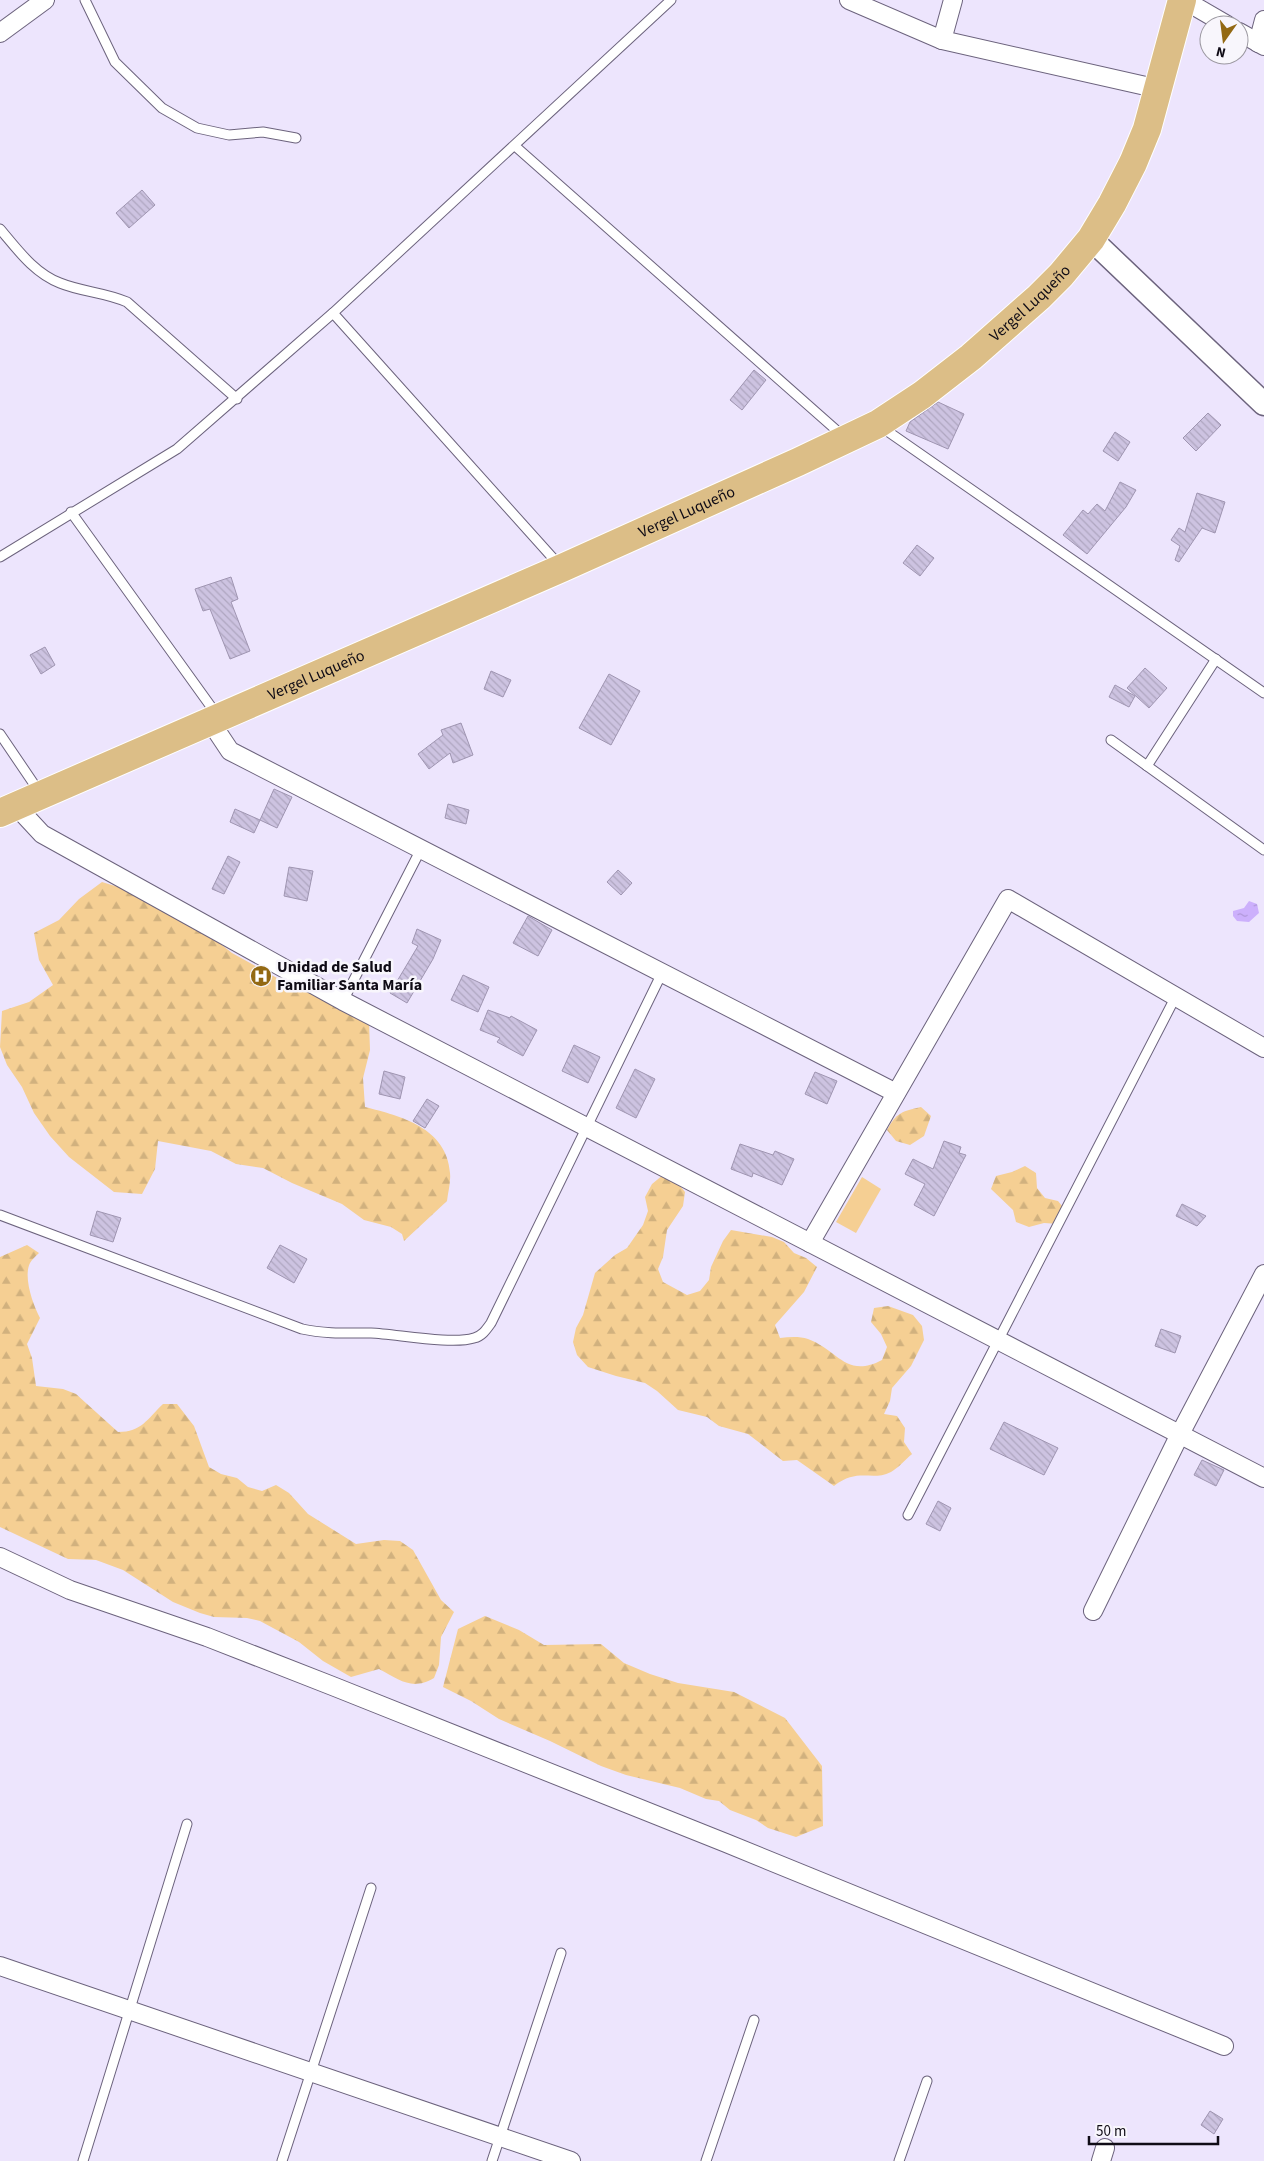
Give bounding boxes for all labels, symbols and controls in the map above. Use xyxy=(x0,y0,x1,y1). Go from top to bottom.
north arrow xyxy=(1199,15,1249,65)
text: N xyxy=(1214,41,1228,62)
street label: Vergel Luqueño xyxy=(985,260,1076,347)
street label: Vergel Luqueño xyxy=(635,481,739,543)
street label: Vergel Luqueño xyxy=(264,644,368,706)
place label: Unidad de Salud Familiar Santa María xyxy=(277,956,422,996)
hospital icon: Unidad de Salud Familiar Santa María xyxy=(249,964,273,988)
scale bar xyxy=(1089,2114,1218,2146)
text: 50 m xyxy=(1096,2121,1126,2142)

